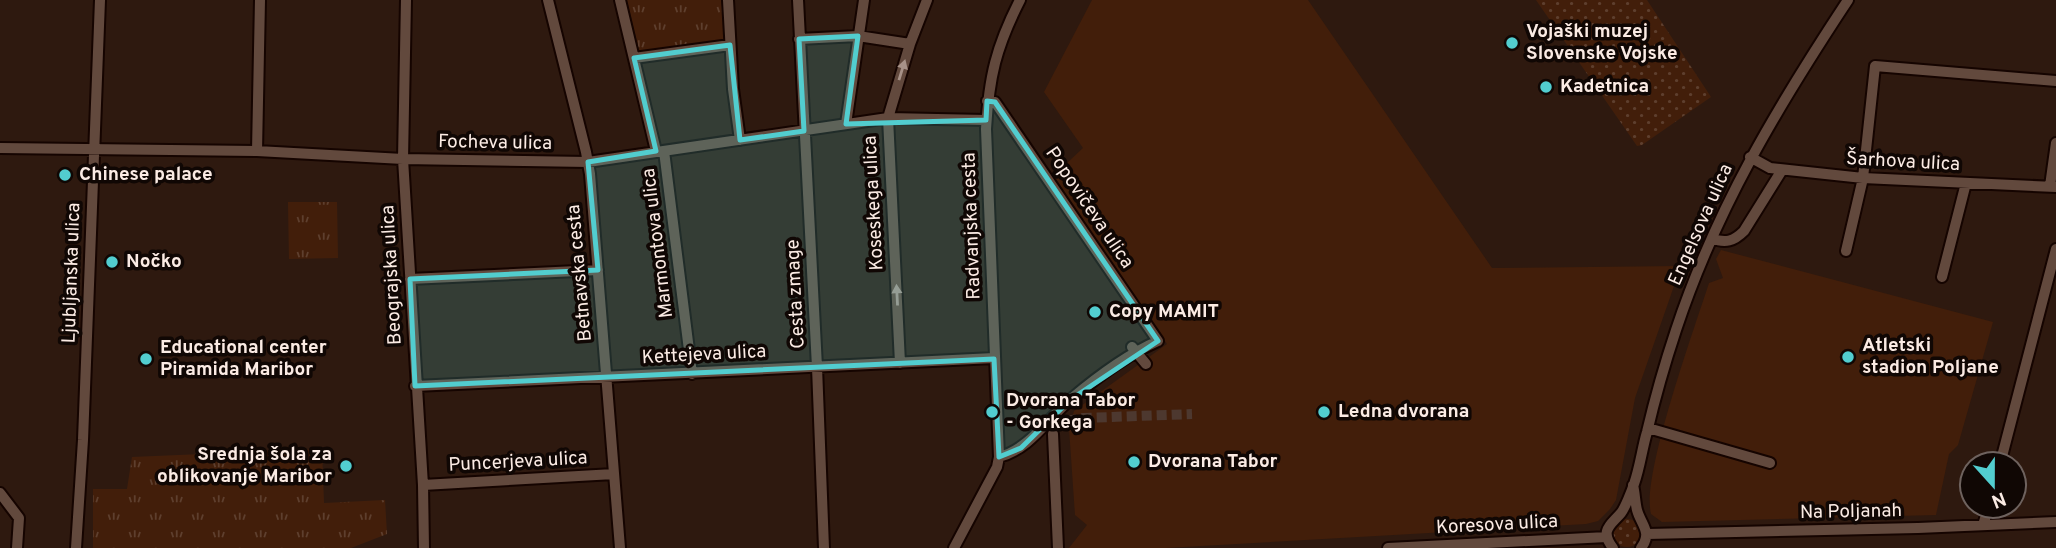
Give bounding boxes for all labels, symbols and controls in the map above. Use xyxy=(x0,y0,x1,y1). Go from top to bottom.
place label: Vojaški muzej Slovenske Vojske xyxy=(1526,20,1678,66)
marker: Vojaški muzej Slovenske Vojske xyxy=(1504,35,1520,51)
one-way arrow xyxy=(898,59,908,80)
place label: Kadetnica xyxy=(1560,75,1649,99)
marker: Kadetnica xyxy=(1538,79,1554,95)
street label: Focheva ulica xyxy=(438,130,552,156)
street label: Koseskega ulica xyxy=(858,135,890,271)
street label: Popovičeva ulica xyxy=(1039,142,1139,274)
street label: Šarhova ulica xyxy=(1845,146,1961,177)
street label: Radvanjska cesta xyxy=(957,152,987,300)
street label: Engelsova ulica xyxy=(1663,160,1739,290)
place label: Chinese palace xyxy=(79,163,213,187)
marker: Chinese palace xyxy=(57,167,73,183)
street label: Marmontova ulica xyxy=(637,167,679,319)
street label: Ljubljanska ulica xyxy=(58,202,86,344)
street label: Betnavska cesta xyxy=(562,203,598,343)
street label: Beograjska ulica xyxy=(376,204,408,346)
street label: Cesta zmage xyxy=(781,239,811,349)
place label: Nočko xyxy=(126,250,182,274)
marker: Nočko xyxy=(104,254,120,270)
one-way arrow xyxy=(891,284,902,306)
place label: Copy MAMIT xyxy=(1109,300,1219,324)
marker: Copy MAMIT xyxy=(1087,304,1103,320)
place label: Atletski stadion Poljane xyxy=(1862,334,1999,380)
place label: Educational center Piramida Maribor xyxy=(160,336,327,382)
street label: Kettejeva ulica xyxy=(641,340,767,370)
marker: Atletski stadion Poljane xyxy=(1840,349,1856,365)
marker: Educational center Piramida Maribor xyxy=(138,351,154,367)
place label: Dvorana Tabor - Gorkega xyxy=(1006,389,1136,435)
place label: Ledna dvorana xyxy=(1338,400,1469,424)
marker: Dvorana Tabor - Gorkega xyxy=(984,404,1000,420)
marker: Ledna dvorana xyxy=(1316,404,1332,420)
place label: Srednja šola za oblikovanje Maribor xyxy=(157,443,332,489)
street label: Puncerjeva ulica xyxy=(448,446,588,478)
place label: Dvorana Tabor xyxy=(1148,450,1278,474)
north arrow xyxy=(1958,450,2028,520)
marker: Dvorana Tabor xyxy=(1126,454,1142,470)
marker: Srednja šola za oblikovanje Maribor xyxy=(338,458,354,474)
text: N xyxy=(1988,485,2009,513)
street label: Na Poljanah xyxy=(1800,499,1902,525)
street label: Koresova ulica xyxy=(1435,510,1559,540)

